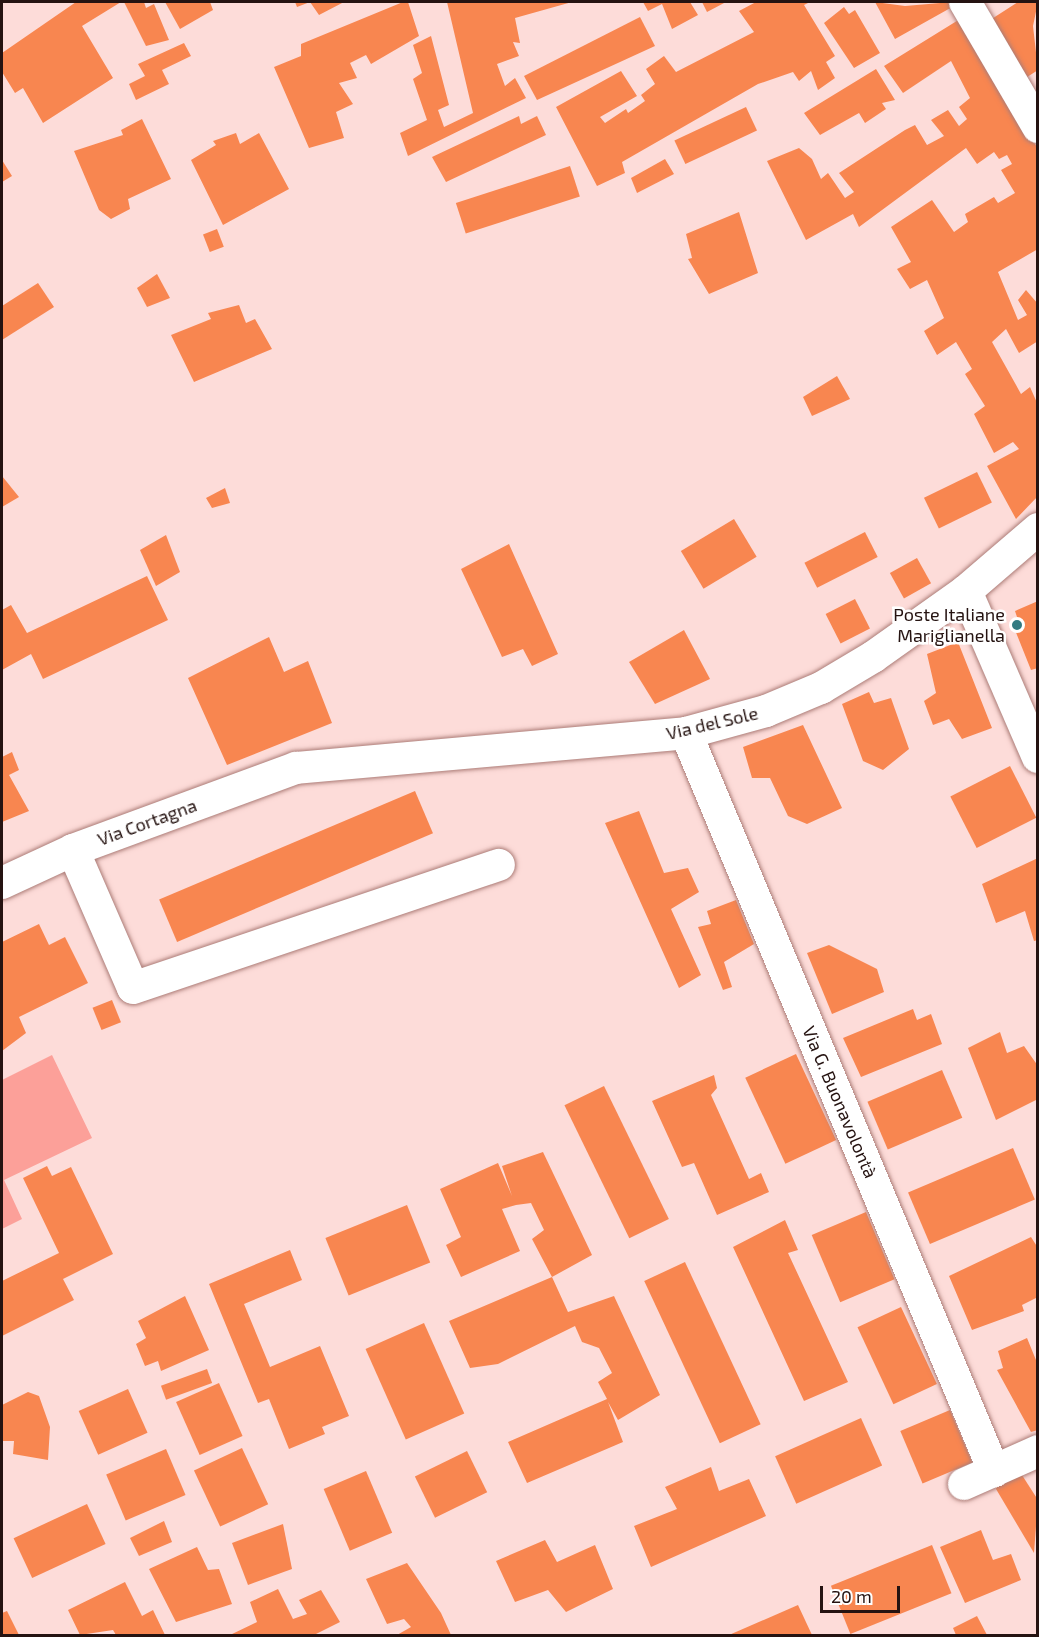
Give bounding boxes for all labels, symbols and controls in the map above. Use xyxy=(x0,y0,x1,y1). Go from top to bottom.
place label: Poste Italiane Mariglianella xyxy=(893,604,1005,646)
marker: Poste Italiane Mariglianella xyxy=(1010,618,1024,632)
street label: Via del Sole xyxy=(664,702,760,744)
street label: Via Cortagna xyxy=(94,794,200,850)
street label: Via G. Buonavolontà xyxy=(798,1023,882,1181)
scale bar xyxy=(823,1574,902,1612)
text: 20 m xyxy=(831,1585,872,1607)

